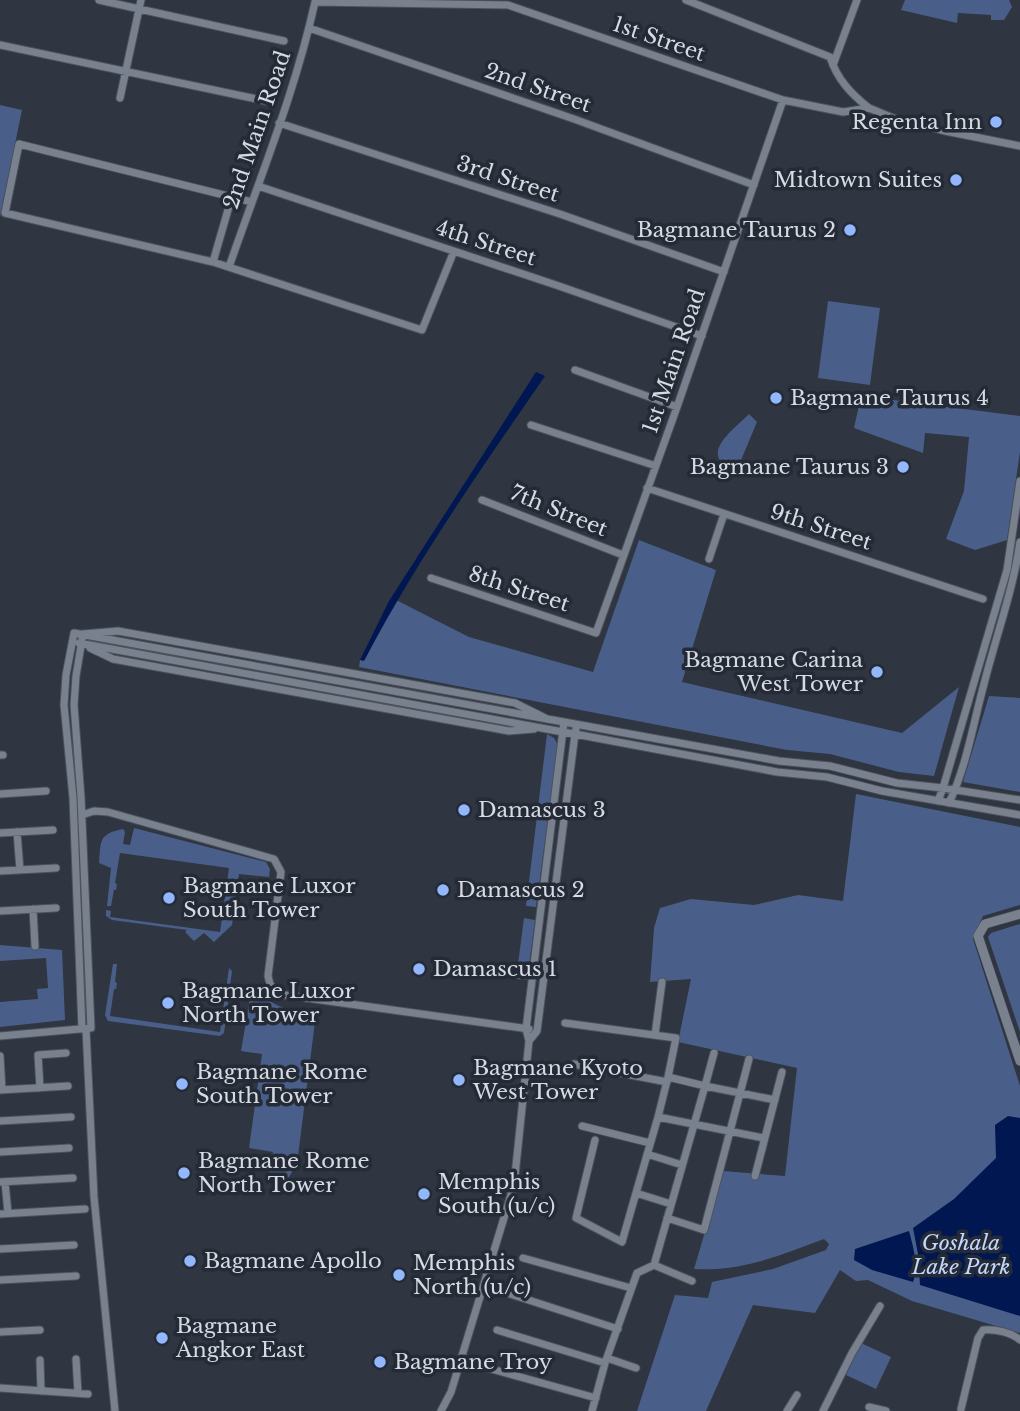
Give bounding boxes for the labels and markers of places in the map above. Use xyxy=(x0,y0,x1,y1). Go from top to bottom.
place label: Regenta Inn xyxy=(852,109,982,135)
marker: Regenta Inn xyxy=(988,114,1004,130)
place label: Midtown Suites xyxy=(774,167,942,193)
marker: Midtown Suites xyxy=(948,172,964,188)
place label: Bagmane Taurus 2 xyxy=(637,217,836,243)
marker: Bagmane Taurus 2 xyxy=(842,222,858,238)
place label: Bagmane Taurus 4 xyxy=(790,385,989,411)
marker: Bagmane Taurus 4 xyxy=(768,390,784,406)
place label: Bagmane Taurus 3 xyxy=(690,454,889,480)
marker: Bagmane Taurus 3 xyxy=(895,459,911,475)
place label: Bagmane Carina West Tower xyxy=(684,647,863,697)
marker: Bagmane Carina West Tower xyxy=(869,664,885,680)
place label: Damascus 3 xyxy=(478,797,606,823)
marker: Damascus 3 xyxy=(456,802,472,818)
place label: Bagmane Luxor South Tower xyxy=(183,873,355,923)
place label: Damascus 2 xyxy=(457,877,585,903)
marker: Damascus 2 xyxy=(435,882,451,898)
marker: Bagmane Luxor South Tower xyxy=(161,890,177,906)
place label: Damascus 1 xyxy=(433,956,557,982)
marker: Damascus 1 xyxy=(411,961,427,977)
place label: Bagmane Luxor North Tower xyxy=(182,978,354,1028)
marker: Bagmane Luxor North Tower xyxy=(160,995,176,1011)
place label: Bagmane Kyoto West Tower xyxy=(472,1055,643,1105)
place label: Bagmane Rome South Tower xyxy=(196,1059,368,1109)
marker: Bagmane Kyoto West Tower xyxy=(451,1072,467,1088)
marker: Bagmane Rome South Tower xyxy=(174,1076,190,1092)
place label: Bagmane Rome North Tower xyxy=(198,1148,370,1198)
marker: Bagmane Rome North Tower xyxy=(176,1165,192,1181)
place label: Memphis South (u/c) xyxy=(438,1169,555,1219)
marker: Memphis South (u/c) xyxy=(416,1186,432,1202)
place label: Bagmane Apollo xyxy=(204,1248,382,1274)
place label: Memphis North (u/c) xyxy=(413,1250,531,1300)
marker: Bagmane Apollo xyxy=(182,1253,198,1269)
marker: Memphis North (u/c) xyxy=(391,1267,407,1283)
place label: Bagmane Angkor East xyxy=(175,1313,305,1363)
marker: Bagmane Angkor East xyxy=(154,1330,170,1346)
place label: Bagmane Troy xyxy=(394,1349,553,1375)
marker: Bagmane Troy xyxy=(372,1354,388,1370)

